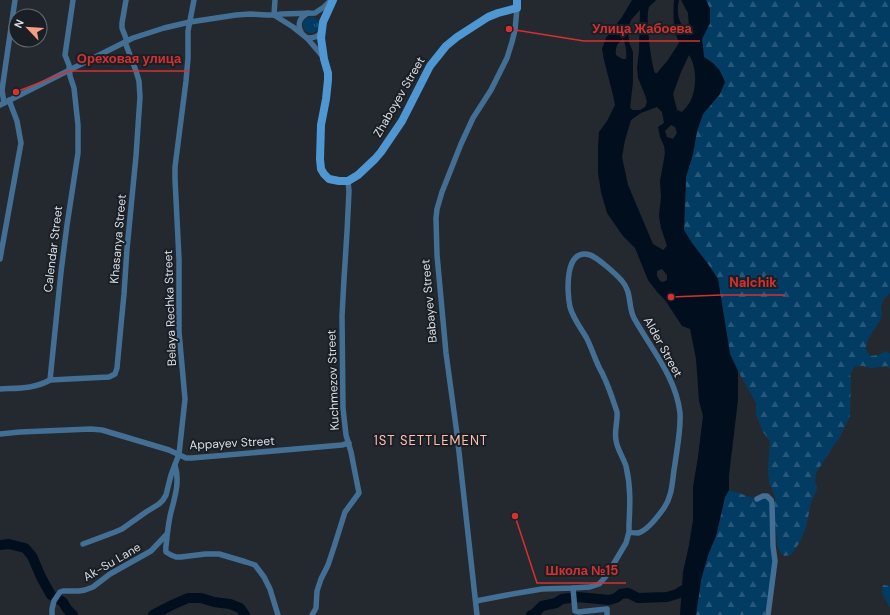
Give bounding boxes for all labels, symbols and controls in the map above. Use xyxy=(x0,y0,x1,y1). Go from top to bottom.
north arrow xyxy=(8,8,48,48)
callout: Улица Жабоева xyxy=(584,16,700,41)
text: N xyxy=(11,17,27,30)
text: Улица Жабоева xyxy=(592,20,692,37)
callout: Ореховая улица xyxy=(69,46,189,71)
text: Ореховая улица xyxy=(77,50,182,67)
street label: Zhaboyev Street xyxy=(370,54,429,140)
street label: Khasanya Street xyxy=(106,193,130,284)
street label: Calendar Street xyxy=(40,204,66,293)
street label: Belaya Rechka Street xyxy=(160,249,180,366)
street label: Babayev Street xyxy=(417,258,441,343)
callout: Nalchik xyxy=(721,270,785,295)
text: Nalchik xyxy=(729,274,777,291)
street label: Alder Street xyxy=(640,314,686,380)
street label: Kuchmezov Street xyxy=(323,329,343,431)
district label: 1ST SETTLEMENT xyxy=(374,432,488,449)
street label: Appayev Street xyxy=(189,433,275,453)
street label: Ak-Su Lane xyxy=(80,539,144,585)
callout: Школа №15 xyxy=(537,558,626,583)
text: Школа №15 xyxy=(546,562,618,579)

